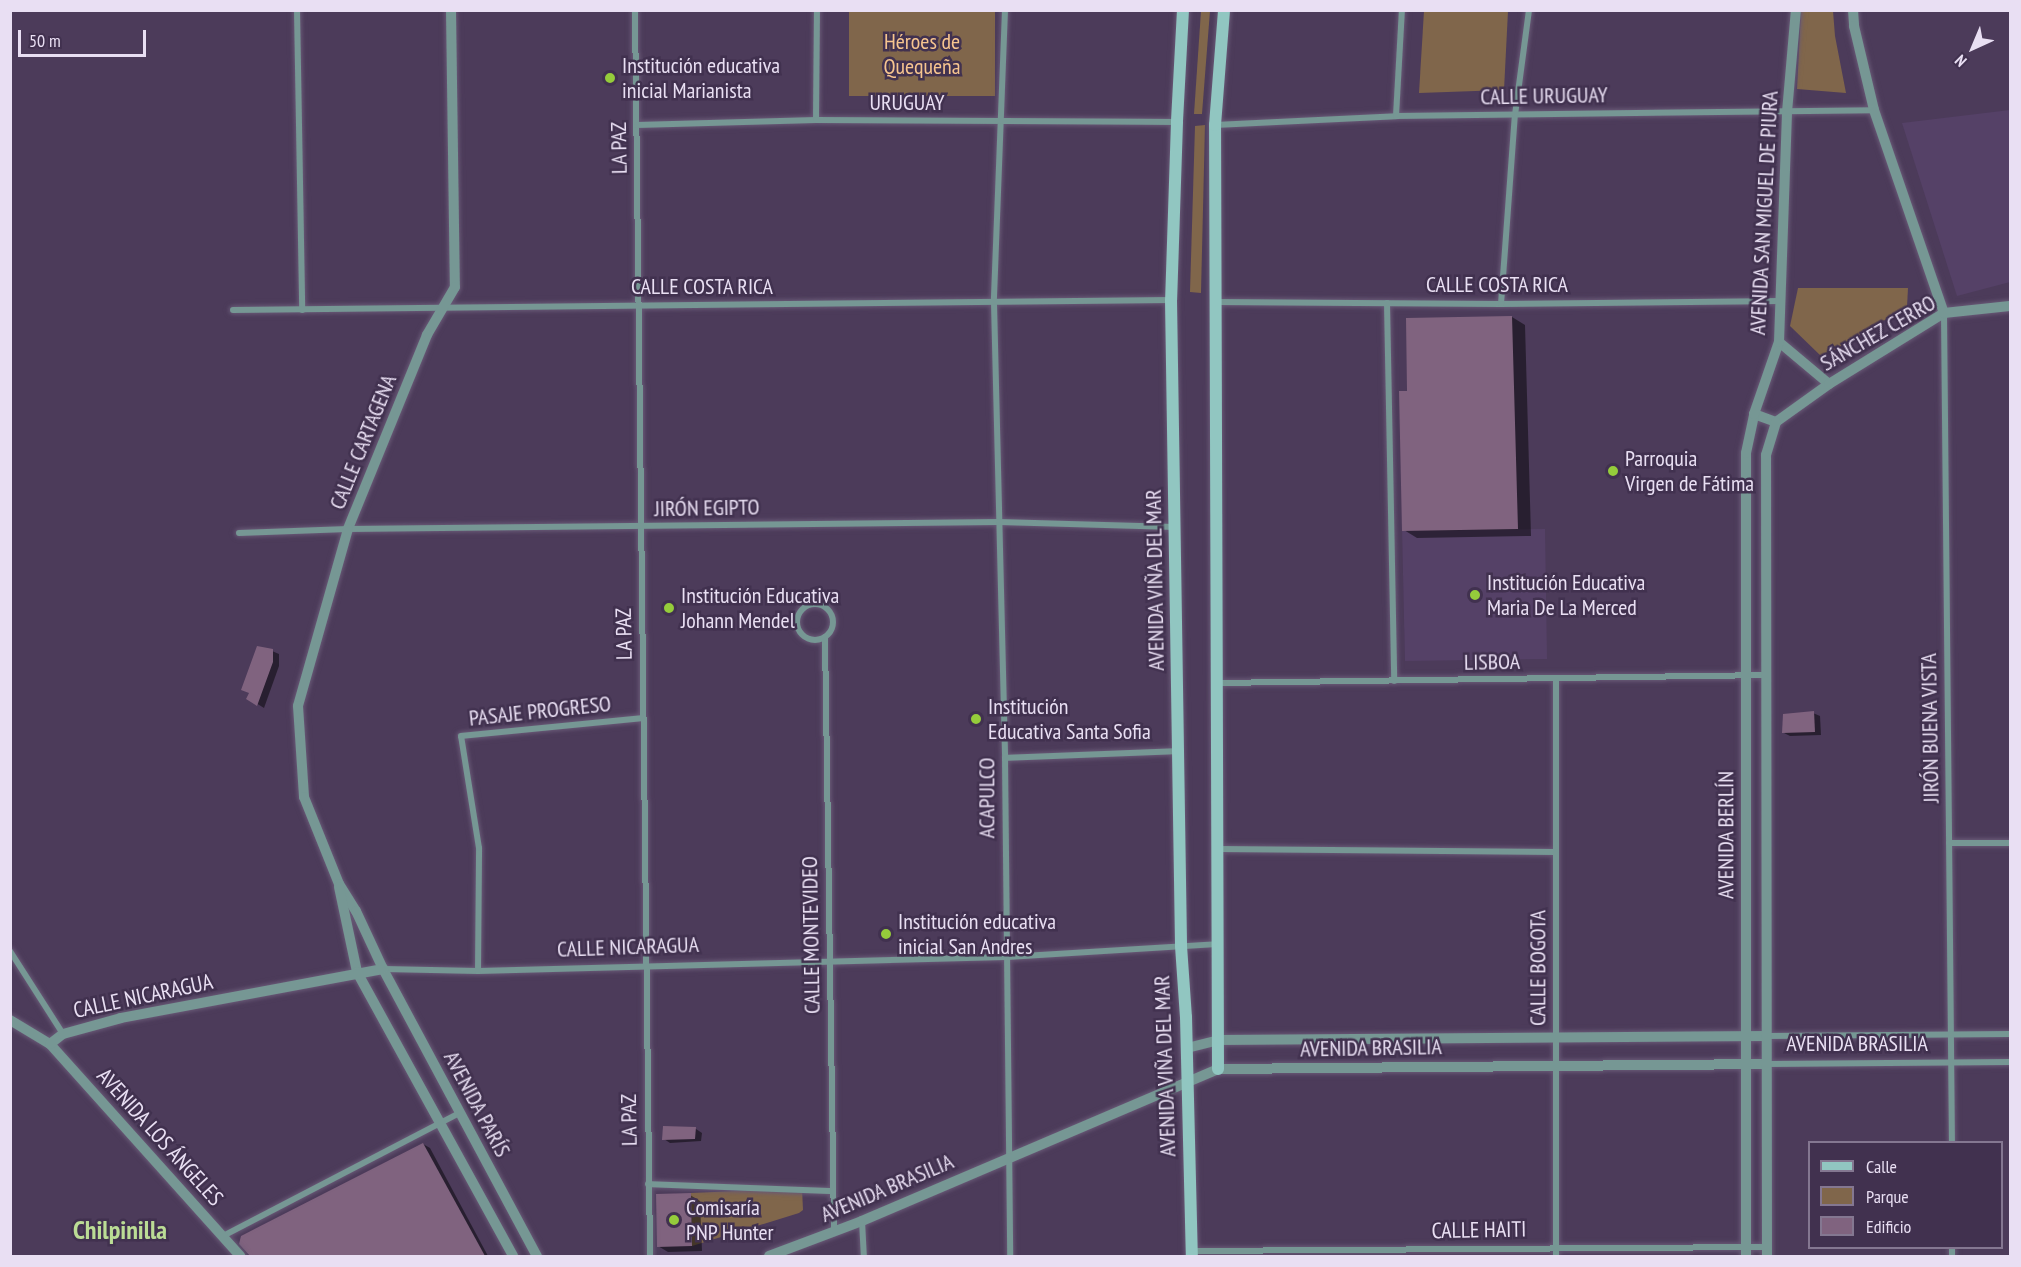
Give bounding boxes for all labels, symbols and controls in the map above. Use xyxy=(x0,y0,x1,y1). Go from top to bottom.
scale bar xyxy=(21,18,148,56)
north arrow xyxy=(1943,18,2003,78)
park label: Héroes de Quequeña xyxy=(883,28,961,80)
text: 50 m xyxy=(29,29,61,52)
text: N xyxy=(1950,51,1971,71)
place label: Institución educativa inicial Marianista xyxy=(622,52,780,104)
marker: Institución educativa inicial Marianista xyxy=(603,71,617,85)
street label: CALLE URUGUAY xyxy=(1480,82,1608,110)
street label: URUGUAY xyxy=(870,90,944,116)
street label: AVENIDA SAN MIGUEL DE PIURA xyxy=(1744,90,1784,336)
street label: LA PAZ xyxy=(605,121,633,175)
street label: CALLE COSTA RICA xyxy=(1426,272,1568,298)
street label: CALLE COSTA RICA xyxy=(631,274,773,300)
street label: SÁNCHEZ CERRO xyxy=(1815,289,1941,377)
street label: CALLE CARTAGENA xyxy=(324,371,402,513)
place label: Parroquia Virgen de Fátima xyxy=(1625,445,1754,496)
marker: Parroquia Virgen de Fátima xyxy=(1606,464,1620,478)
street label: AVENIDA VIÑA DEL MAR xyxy=(1140,488,1170,672)
street label: JIRÓN EGIPTO xyxy=(654,494,760,522)
place label: Institución Educativa Maria De La Merced xyxy=(1487,569,1645,620)
place label: Institución Educativa Johann Mendel xyxy=(681,582,839,634)
marker: Institución Educativa Maria De La Merced xyxy=(1468,588,1482,602)
marker: Institución Educativa Johann Mendel xyxy=(662,601,676,615)
street label: LA PAZ xyxy=(610,607,638,661)
street label: LISBOA xyxy=(1464,648,1520,676)
street label: JIRÓN BUENA VISTA xyxy=(1915,652,1945,804)
street label: PASAJE PROGRESO xyxy=(468,690,612,732)
place label: Institución Educativa Santa Sofia xyxy=(988,693,1151,744)
marker: Institución Educativa Santa Sofia xyxy=(969,712,983,726)
street label: ACAPULCO xyxy=(974,758,1000,838)
street label: AVENIDA BERLÍN xyxy=(1713,771,1739,899)
street label: CALLE MONTEVIDEO xyxy=(796,856,826,1014)
place label: Institución educativa inicial San Andres xyxy=(898,908,1056,960)
street label: CALLE BOGOTA xyxy=(1525,910,1551,1026)
marker: Institución educativa inicial San Andres xyxy=(879,927,893,941)
street label: CALLE NICARAGUA xyxy=(557,931,699,963)
street label: CALLE NICARAGUA xyxy=(71,968,215,1024)
street label: AVENIDA VIÑA DEL MAR xyxy=(1149,973,1181,1159)
street label: AVENIDA BRASILIA xyxy=(1786,1031,1928,1057)
street label: AVENIDA BRASILIA xyxy=(1300,1034,1442,1062)
street label: AVENIDA PARÍS xyxy=(438,1046,516,1162)
street label: AVENIDA LOS ÁNGELES xyxy=(91,1062,229,1212)
street label: LA PAZ xyxy=(615,1093,643,1147)
legend xyxy=(1808,1141,2003,1249)
street label: AVENIDA BRASILIA xyxy=(816,1148,958,1228)
text: Calle xyxy=(1866,1155,1897,1178)
text: Parque xyxy=(1866,1185,1909,1208)
place label: Comisaría PNP Hunter xyxy=(686,1194,774,1246)
marker: Comisaría PNP Hunter xyxy=(667,1213,681,1227)
district label: Chilpinilla xyxy=(73,1214,167,1246)
text: Edificio xyxy=(1866,1215,1911,1238)
street label: CALLE HAITI xyxy=(1431,1216,1527,1244)

